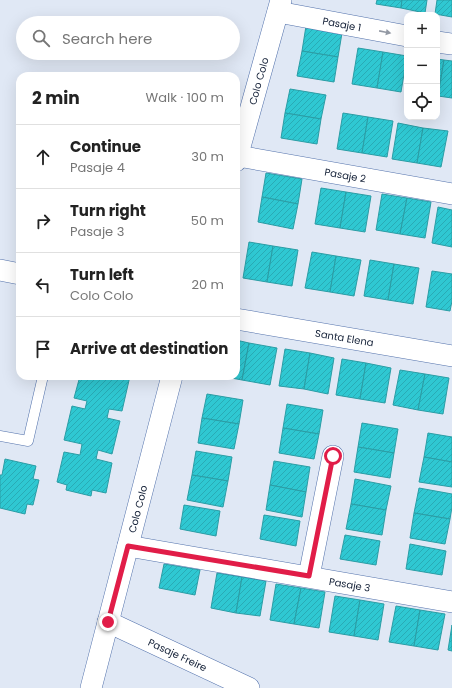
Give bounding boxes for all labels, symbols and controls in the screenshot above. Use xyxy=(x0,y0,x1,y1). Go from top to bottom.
map controls xyxy=(404,12,440,120)
button: + xyxy=(404,12,440,48)
street label: Pasaje 1 xyxy=(321,13,363,35)
search box xyxy=(16,16,240,60)
icon: search xyxy=(30,27,52,49)
text: Search here xyxy=(62,28,152,49)
one-way arrow xyxy=(379,29,391,35)
button: − xyxy=(404,48,440,84)
street label: Colo Colo xyxy=(245,56,272,107)
button: locate xyxy=(404,84,440,120)
text: 2 min xyxy=(32,86,80,110)
text: Walk · 100 m xyxy=(146,88,224,107)
text: Continue xyxy=(70,136,141,157)
icon: ahead xyxy=(32,146,54,168)
text: 30 m xyxy=(191,147,224,166)
text: Pasaje 4 xyxy=(70,158,125,177)
street label: Pasaje 2 xyxy=(323,164,367,186)
text: Turn right xyxy=(70,200,146,221)
icon: right xyxy=(32,210,54,232)
text: 50 m xyxy=(191,211,224,230)
text: Pasaje 3 xyxy=(70,222,124,241)
text: Turn left xyxy=(70,264,134,285)
icon: left xyxy=(32,274,54,296)
text: 20 m xyxy=(191,275,224,294)
text: Colo Colo xyxy=(70,286,133,305)
street label: Santa Elena xyxy=(314,325,375,350)
icon: arrive xyxy=(32,338,54,360)
text: Arrive at destination xyxy=(70,338,228,359)
route start xyxy=(324,447,342,465)
street label: Colo Colo xyxy=(124,483,151,534)
street label: Pasaje 3 xyxy=(328,573,372,595)
route end xyxy=(99,613,117,631)
street label: Pasaje Freire xyxy=(146,634,210,675)

